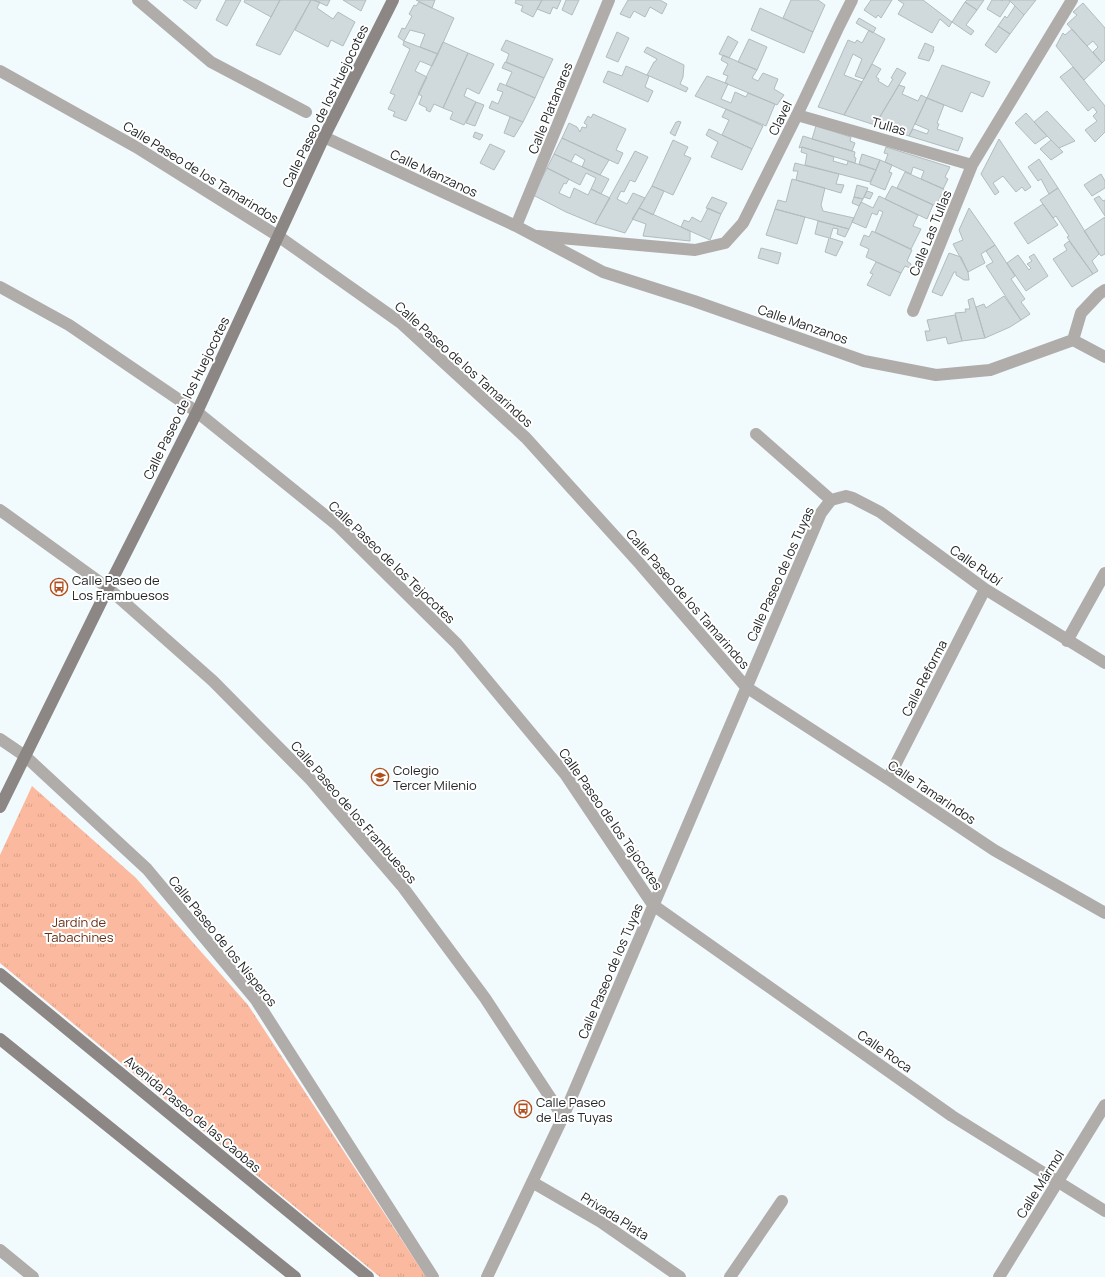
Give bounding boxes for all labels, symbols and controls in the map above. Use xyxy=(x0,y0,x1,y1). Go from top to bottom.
street label: Calle Paseo de los Huejocotes xyxy=(278,21,373,191)
street label: Calle Platanares xyxy=(523,59,577,156)
street label: Clavel xyxy=(764,98,796,138)
street label: Tullas xyxy=(870,113,908,140)
street label: Calle Paseo de los Tamarindos xyxy=(120,117,282,227)
street label: Calle Manzanos xyxy=(387,145,481,201)
street label: Calle Las Tullas xyxy=(905,187,955,279)
street label: Calle Paseo de los Tamarindos xyxy=(391,297,537,431)
street label: Calle Manzanos xyxy=(755,300,851,348)
street label: Calle Paseo de los Huejocotes xyxy=(139,313,234,483)
street label: Calle Paseo de los Tejocotes xyxy=(325,497,459,627)
street label: Calle Paseo de los Tuyas xyxy=(742,504,818,644)
street label: Calle Paseo de los Tamarindos xyxy=(622,525,754,673)
street label: Calle Rubí xyxy=(946,541,1006,589)
place label: Calle Paseo de Los Frambuesos xyxy=(72,571,169,604)
bus stop icon: Calle Paseo de Los Frambuesos xyxy=(49,577,69,597)
street label: Calle Reforma xyxy=(897,637,951,719)
street label: Calle Paseo de los Frambuesos xyxy=(287,737,421,887)
street label: Calle Paseo de los Tejocotes xyxy=(555,744,667,894)
street label: Calle Tamarindos xyxy=(884,756,980,828)
place label: Colegio Tercer Milenio xyxy=(393,761,477,794)
school or university icon: Colegio Tercer Milenio xyxy=(370,767,390,787)
street label: Calle Paseo de los Nísperos xyxy=(165,872,281,1010)
street label: Calle Paseo de los Tuyas xyxy=(573,900,647,1042)
park label: Jardín de Tabachines xyxy=(44,913,114,946)
street label: Calle Roca xyxy=(854,1026,916,1076)
street label: Avenida Paseo de las Caobas xyxy=(121,1052,265,1177)
place label: Calle Paseo de Las Tuyas xyxy=(536,1093,613,1126)
bus stop icon: Calle Paseo de Las Tuyas xyxy=(513,1099,533,1119)
street label: Calle Mármol xyxy=(1012,1146,1068,1222)
street label: Privada Plata xyxy=(578,1188,652,1244)

